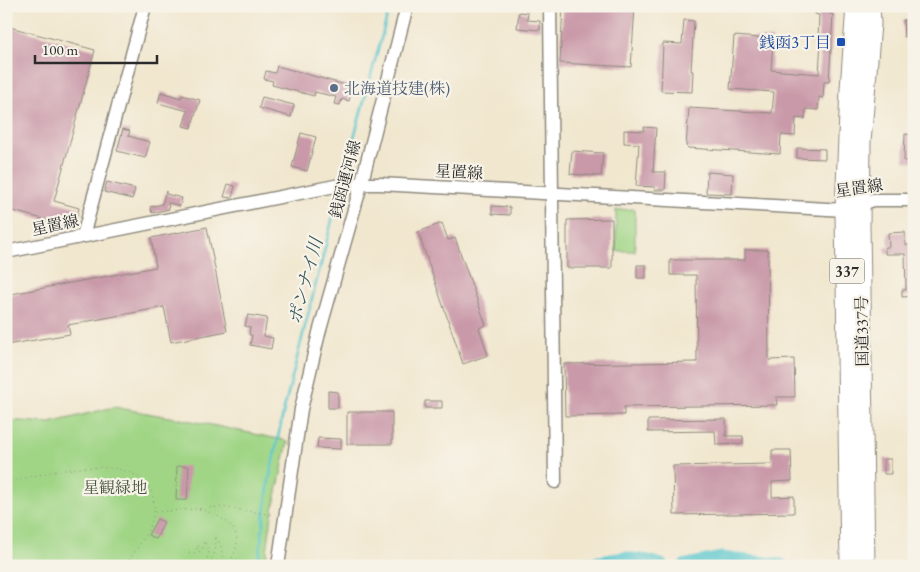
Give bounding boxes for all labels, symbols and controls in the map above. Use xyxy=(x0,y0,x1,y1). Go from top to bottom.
scale bar xyxy=(35,32,158,64)
place label: 銭函3丁目 xyxy=(758,32,831,53)
marker: 銭函3丁目 xyxy=(835,36,847,48)
text: 100 m xyxy=(42,40,79,59)
place label: 北海道技建(株) xyxy=(344,78,450,99)
marker: 北海道技建(株) xyxy=(328,82,340,94)
street label: 銭函運河線 xyxy=(324,138,365,221)
street label: 星置線 xyxy=(434,160,484,184)
street label: 星置線 xyxy=(834,174,884,202)
street label: 星置線 xyxy=(29,210,81,240)
water label: ポンナイ川 xyxy=(282,233,328,327)
road number: 337 xyxy=(830,258,864,284)
street label: 国道337号 xyxy=(851,295,873,367)
park label: 星観緑地 xyxy=(83,477,147,498)

